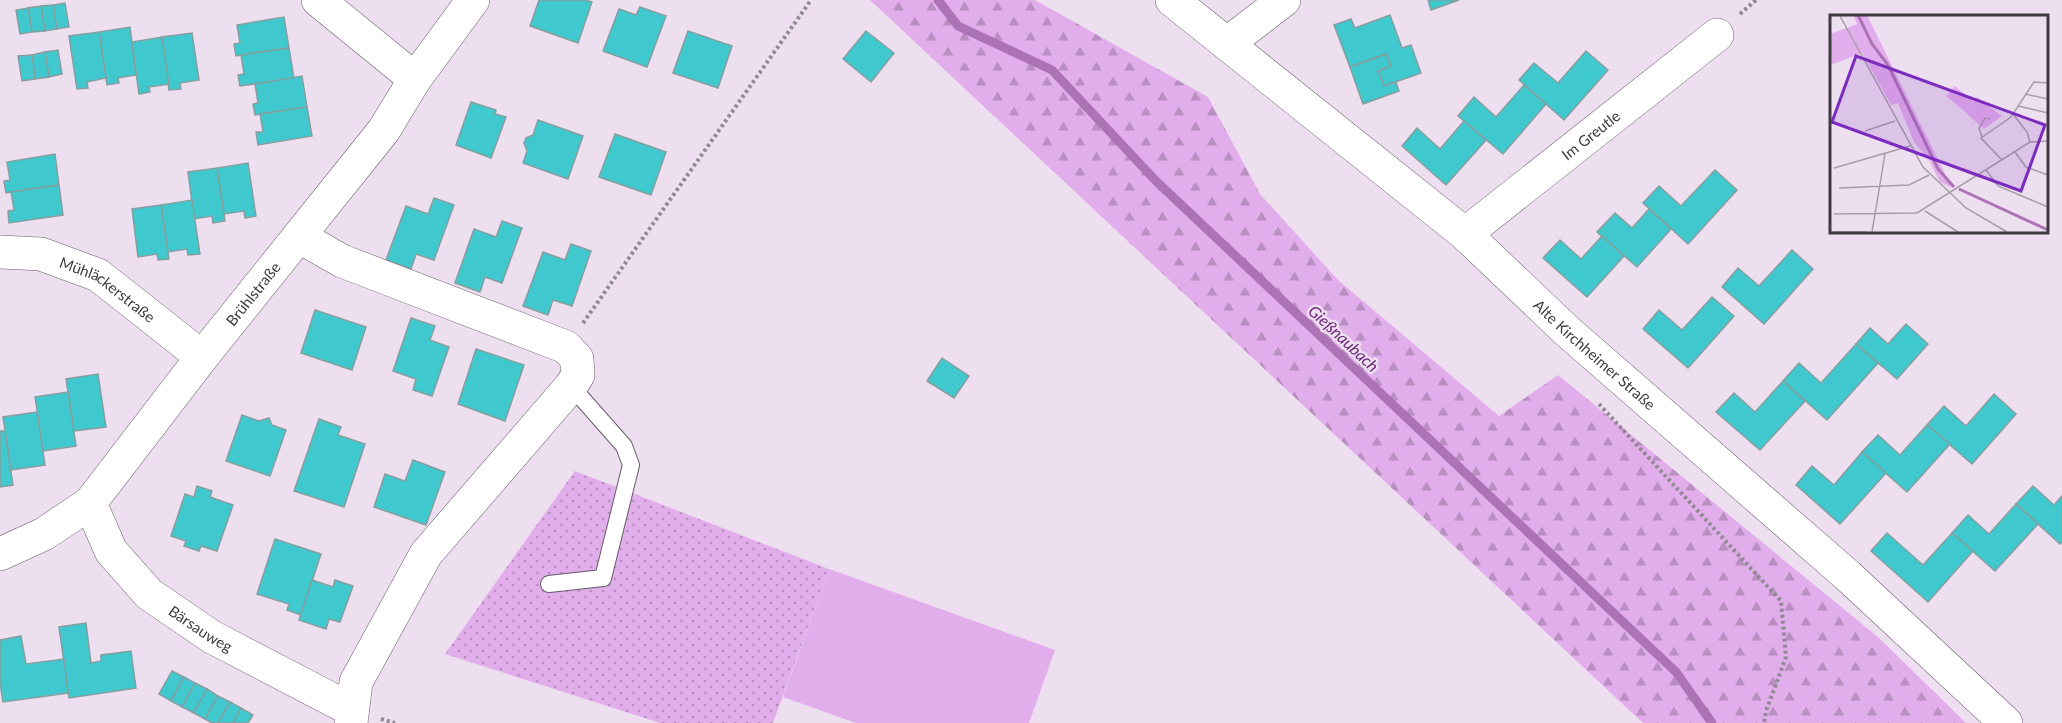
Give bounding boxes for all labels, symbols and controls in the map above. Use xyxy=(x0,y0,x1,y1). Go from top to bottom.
inset map xyxy=(1830,15,2047,232)
street label: Im Greutle xyxy=(1558,106,1623,163)
street label: Mühläckerstraße xyxy=(57,253,159,326)
street label: Brühlstraße xyxy=(222,258,284,329)
street label: Alte Kirchheimer Straße xyxy=(1530,295,1659,413)
water label: Gießnaubach xyxy=(1305,301,1383,375)
street label: Bärsauweg xyxy=(165,601,236,655)

